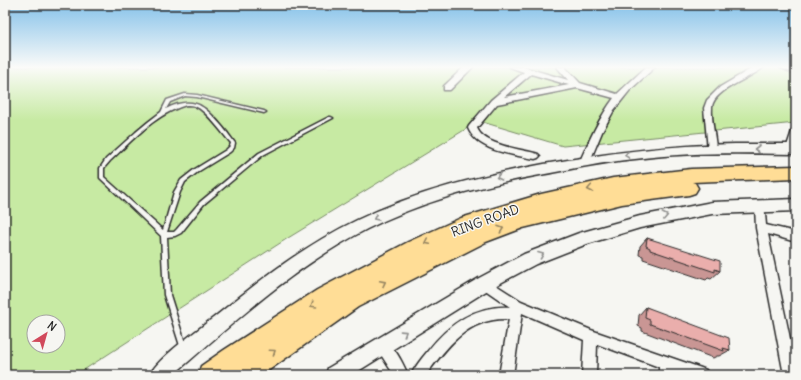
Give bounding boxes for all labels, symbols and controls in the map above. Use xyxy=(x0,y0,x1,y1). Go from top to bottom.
one-way arrow xyxy=(754,145,760,153)
one-way arrow xyxy=(624,150,630,159)
one-way arrow xyxy=(496,172,502,181)
one-way arrow xyxy=(587,185,593,193)
street label: RING ROAD xyxy=(449,200,522,241)
one-way arrow xyxy=(373,213,381,221)
one-way arrow xyxy=(662,213,668,221)
one-way arrow xyxy=(498,225,505,233)
one-way arrow xyxy=(424,237,431,245)
one-way arrow xyxy=(538,251,545,259)
one-way arrow xyxy=(379,280,387,288)
one-way arrow xyxy=(310,300,317,307)
north arrow xyxy=(26,314,66,354)
text: N xyxy=(45,318,59,334)
one-way arrow xyxy=(400,330,407,338)
one-way arrow xyxy=(269,349,276,357)

